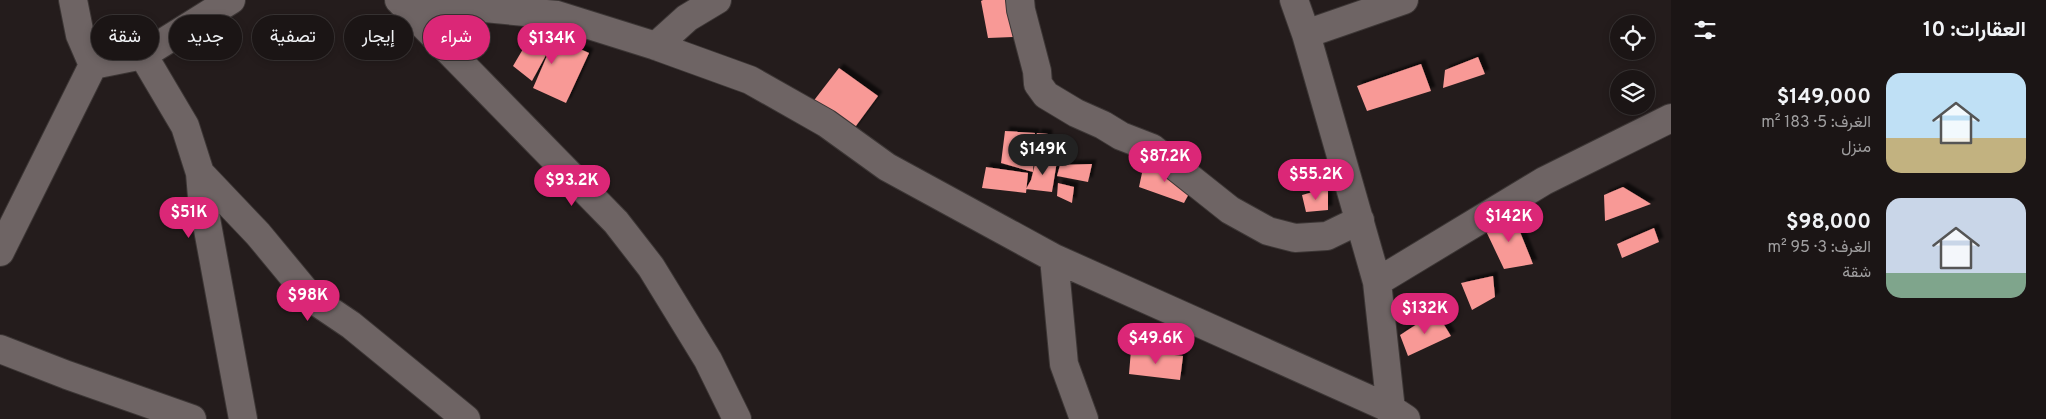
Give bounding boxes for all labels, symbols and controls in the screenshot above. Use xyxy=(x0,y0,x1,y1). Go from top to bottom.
chip: شقة xyxy=(91,15,159,60)
chip: جديد xyxy=(169,15,242,60)
chip: تصفية xyxy=(252,15,334,60)
chip: إيجار xyxy=(344,15,413,60)
chip: شراء xyxy=(423,15,490,60)
map controls xyxy=(1610,15,1655,115)
button: locate xyxy=(1610,15,1655,60)
icon: filters xyxy=(1691,16,1719,44)
text: العقارات: 10 xyxy=(1923,17,2026,44)
pin: $134K xyxy=(517,22,587,65)
text: $134K xyxy=(528,29,576,49)
button: layers xyxy=(1610,70,1655,115)
text: $149,000 xyxy=(1777,84,1871,111)
icon: home xyxy=(1926,93,1986,153)
text: الغرف: 5 · 183 m² xyxy=(1761,113,1871,133)
pin: $149K xyxy=(1008,134,1078,176)
text: منزل xyxy=(1841,138,1871,158)
text: $149K xyxy=(1019,140,1067,160)
pin: $87.2K xyxy=(1124,140,1206,183)
text: $87.2K xyxy=(1140,147,1190,167)
pin: $55.2K xyxy=(1275,158,1357,201)
pin: $93.2K xyxy=(531,164,613,207)
text: $55.2K xyxy=(1289,165,1343,185)
text: $93.2K xyxy=(545,171,599,191)
pin: $51K xyxy=(159,196,219,239)
pin: $142K xyxy=(1474,200,1544,243)
text: $51K xyxy=(170,203,208,223)
text: $142K xyxy=(1485,207,1533,227)
text: $98,000 xyxy=(1786,209,1871,236)
icon: home xyxy=(1926,218,1986,278)
text: الغرف: 3 · 95 m² xyxy=(1767,238,1871,258)
text: شقة xyxy=(1842,263,1871,283)
pin: $98K xyxy=(278,280,338,322)
text: $98K xyxy=(288,286,328,306)
pin: $132K xyxy=(1390,292,1460,335)
text: $132K xyxy=(1402,299,1448,319)
pin: $49.6K xyxy=(1115,322,1197,365)
text: $49.6K xyxy=(1129,329,1183,349)

